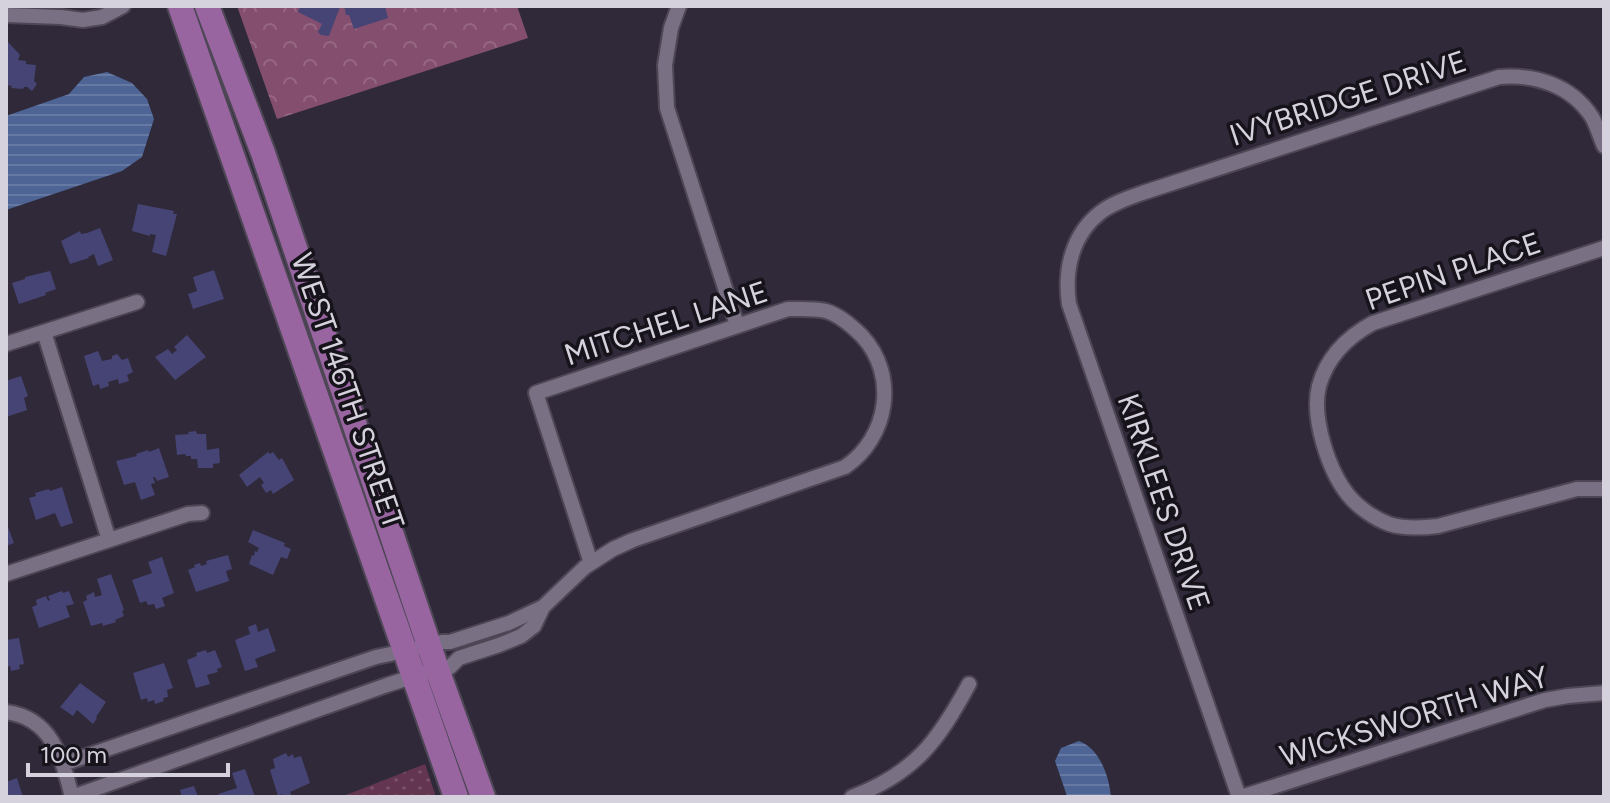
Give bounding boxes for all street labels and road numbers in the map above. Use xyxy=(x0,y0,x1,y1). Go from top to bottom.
street label: IVYBRIDGE DRIVE xyxy=(1225,42,1471,154)
street label: PEPIN PLACE xyxy=(1360,224,1546,318)
street label: WEST 146TH STREET xyxy=(283,248,413,534)
street label: MITCHEL LANE xyxy=(560,273,772,373)
street label: KIRKLEES DRIVE xyxy=(1110,389,1218,615)
street label: WICKSWORTH WAY xyxy=(1275,658,1553,774)

